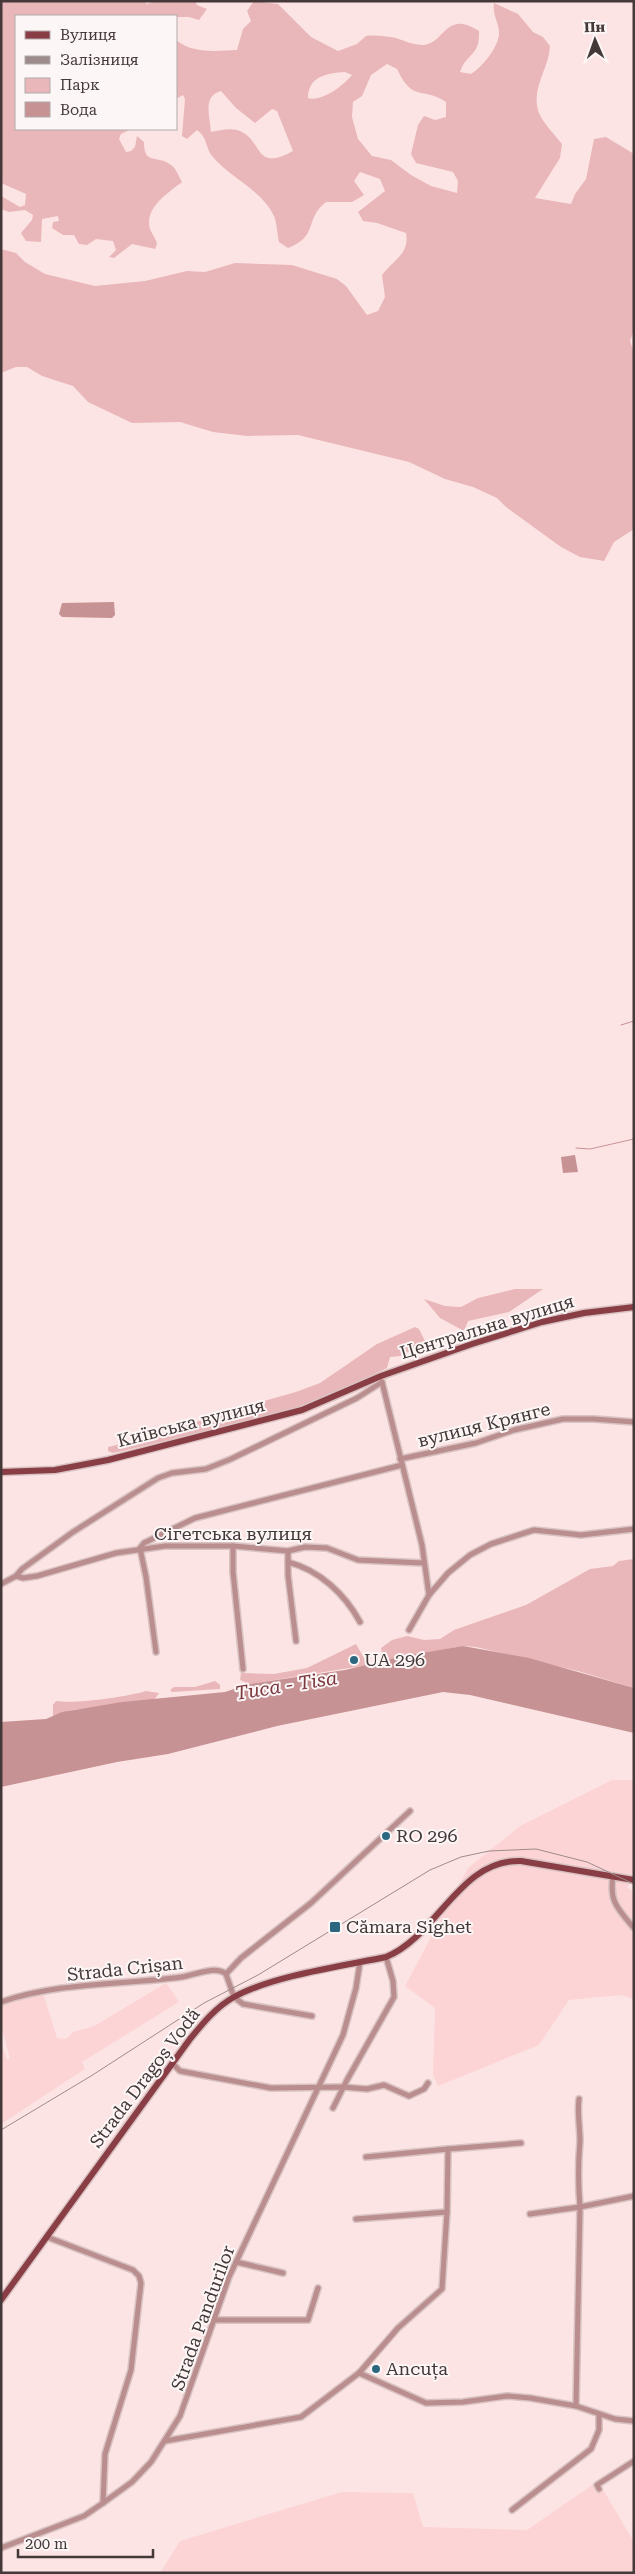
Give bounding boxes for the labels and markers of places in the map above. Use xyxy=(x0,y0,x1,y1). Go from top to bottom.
place label: UA 296 xyxy=(364,1649,425,1670)
marker: UA 296 xyxy=(348,1654,360,1666)
place label: RO 296 xyxy=(396,1825,458,1846)
marker: RO 296 xyxy=(380,1830,392,1842)
place label: Cămara Sighet xyxy=(346,1916,472,1937)
marker: Cămara Sighet xyxy=(328,1920,342,1934)
place label: Ancuța xyxy=(386,2358,448,2380)
marker: Ancuța xyxy=(370,2363,382,2375)

